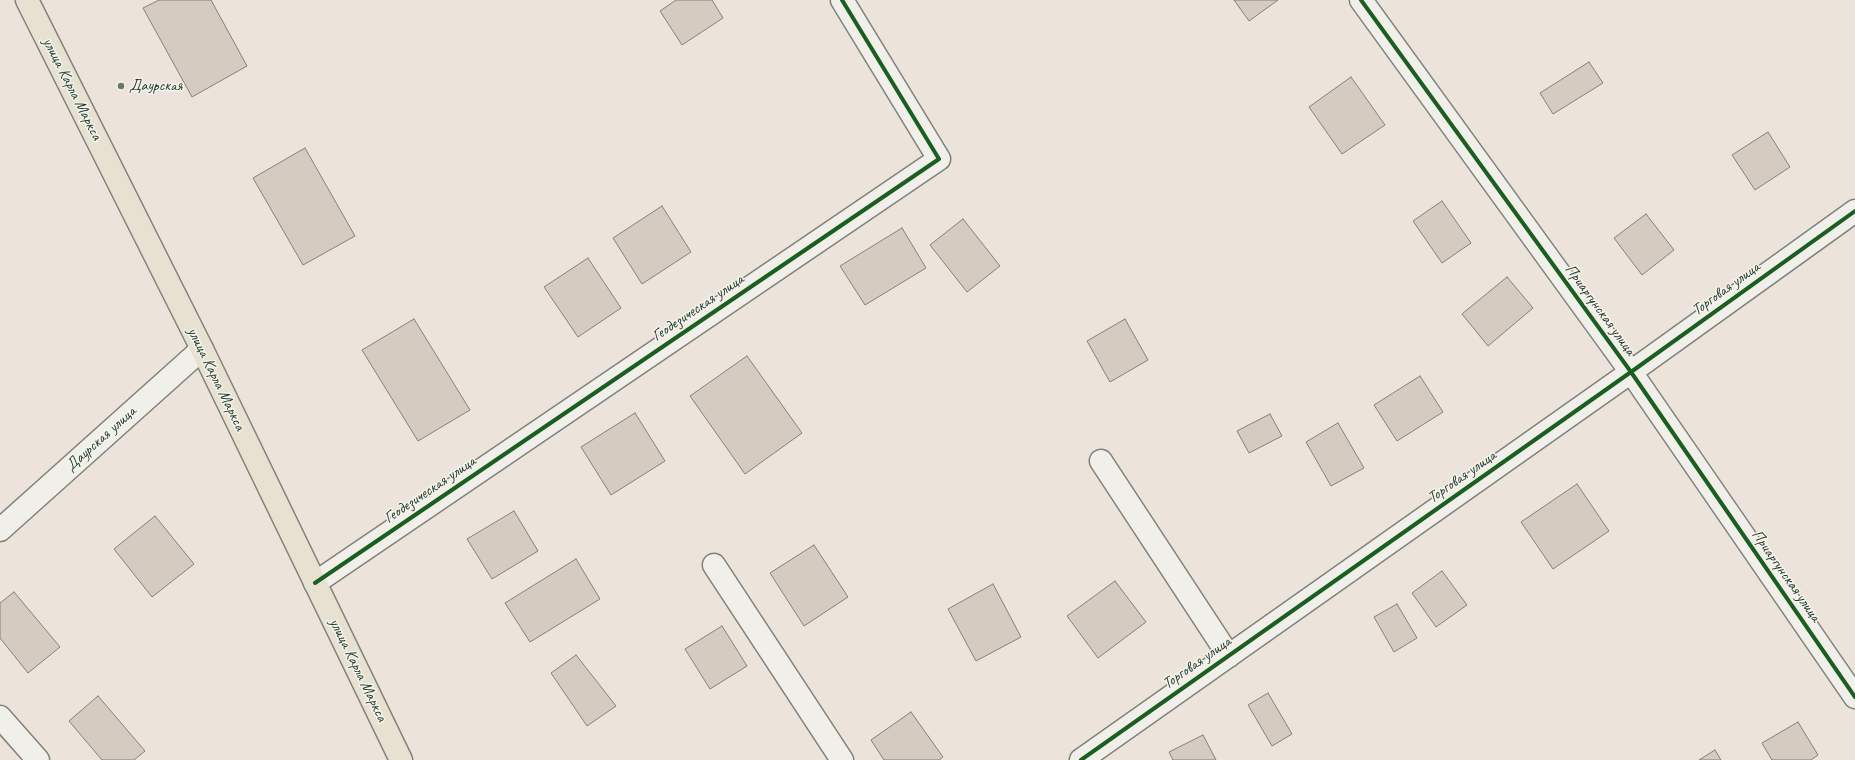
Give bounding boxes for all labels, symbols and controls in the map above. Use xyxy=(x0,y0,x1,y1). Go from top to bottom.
street label: улица Карла Маркса xyxy=(38,34,106,144)
place label: Даурская xyxy=(129,76,182,96)
marker: Даурская xyxy=(116,81,126,91)
street label: Торговая улица xyxy=(1688,258,1764,320)
street label: Приаргунская улица xyxy=(1560,261,1640,359)
street label: Геодезическая улица xyxy=(648,270,748,346)
street label: улица Карла Маркса xyxy=(183,324,249,434)
street label: Даурская улица xyxy=(62,402,140,476)
street label: Торговая улица xyxy=(1424,446,1500,508)
street label: Геодезическая улица xyxy=(380,452,480,528)
street label: Приаргунская улица xyxy=(1747,526,1825,626)
street label: улица Карла Маркса xyxy=(325,615,391,725)
street label: Торговая улица xyxy=(1159,632,1235,694)

